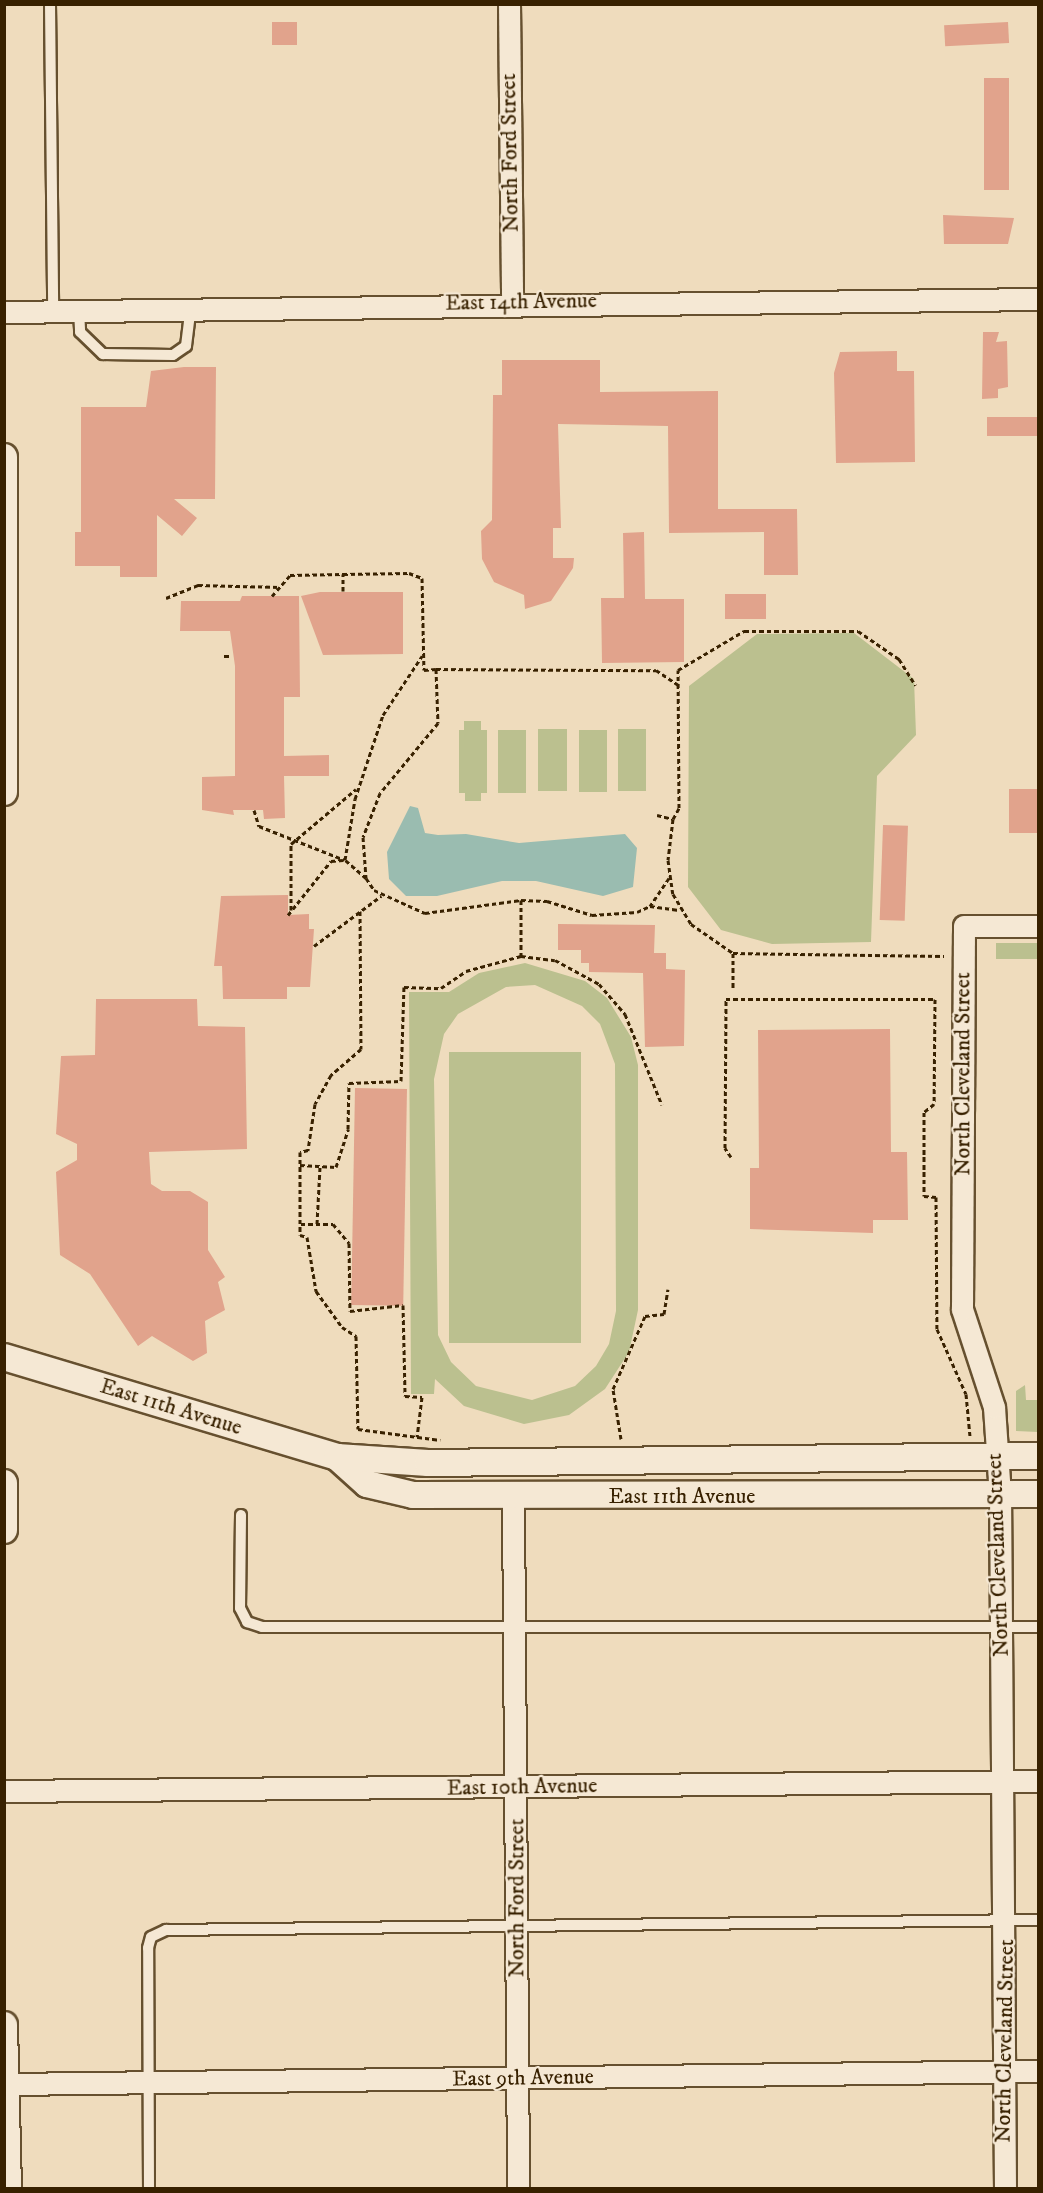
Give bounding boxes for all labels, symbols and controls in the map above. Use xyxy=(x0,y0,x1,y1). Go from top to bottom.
street label: North Ford Street xyxy=(495,73,525,233)
street label: East 14th Avenue xyxy=(445,287,597,317)
street label: North Cleveland Street xyxy=(950,972,976,1176)
street label: East 11th Avenue xyxy=(97,1373,245,1441)
street label: North Cleveland Street xyxy=(981,1453,1015,1657)
street label: East 11th Avenue xyxy=(609,1484,755,1510)
street label: East 10th Avenue xyxy=(446,1772,598,1802)
street label: North Ford Street xyxy=(504,1819,530,1977)
street label: North Cleveland Street xyxy=(990,1939,1020,2143)
street label: East 9th Avenue xyxy=(452,2064,594,2092)

